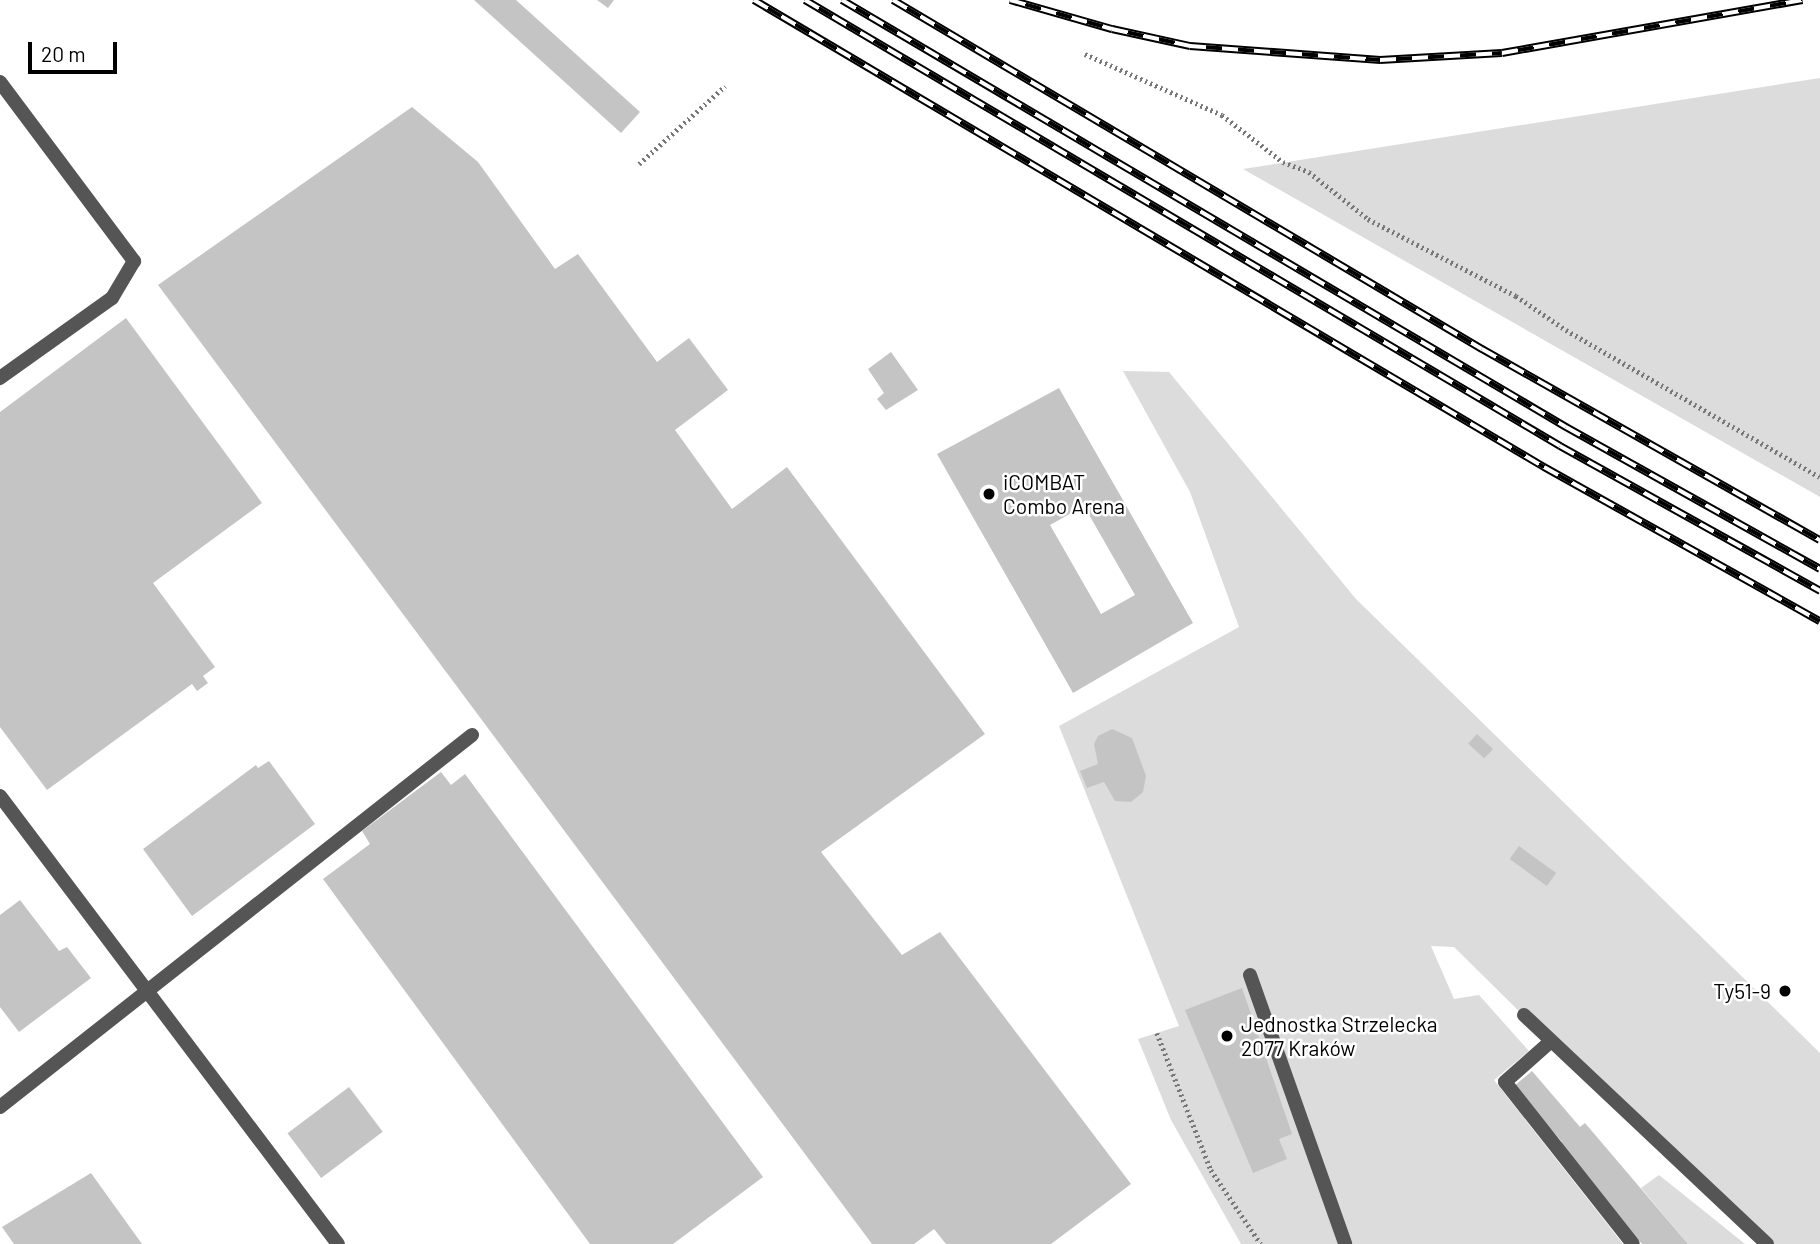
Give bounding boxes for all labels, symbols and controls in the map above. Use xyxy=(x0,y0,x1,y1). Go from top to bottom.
scale bar xyxy=(32,28,121,72)
text: 20 m xyxy=(41,41,86,66)
place label: iCOMBAT Combo Arena xyxy=(1003,469,1125,519)
marker: iCOMBAT Combo Arena xyxy=(981,486,997,502)
place label: Ty51-9 xyxy=(1713,978,1771,1004)
marker: Ty51-9 xyxy=(1777,983,1793,999)
place label: Jednostka Strzelecka 2077 Kraków xyxy=(1241,1011,1438,1061)
marker: Jednostka Strzelecka 2077 Kraków xyxy=(1219,1028,1235,1044)

